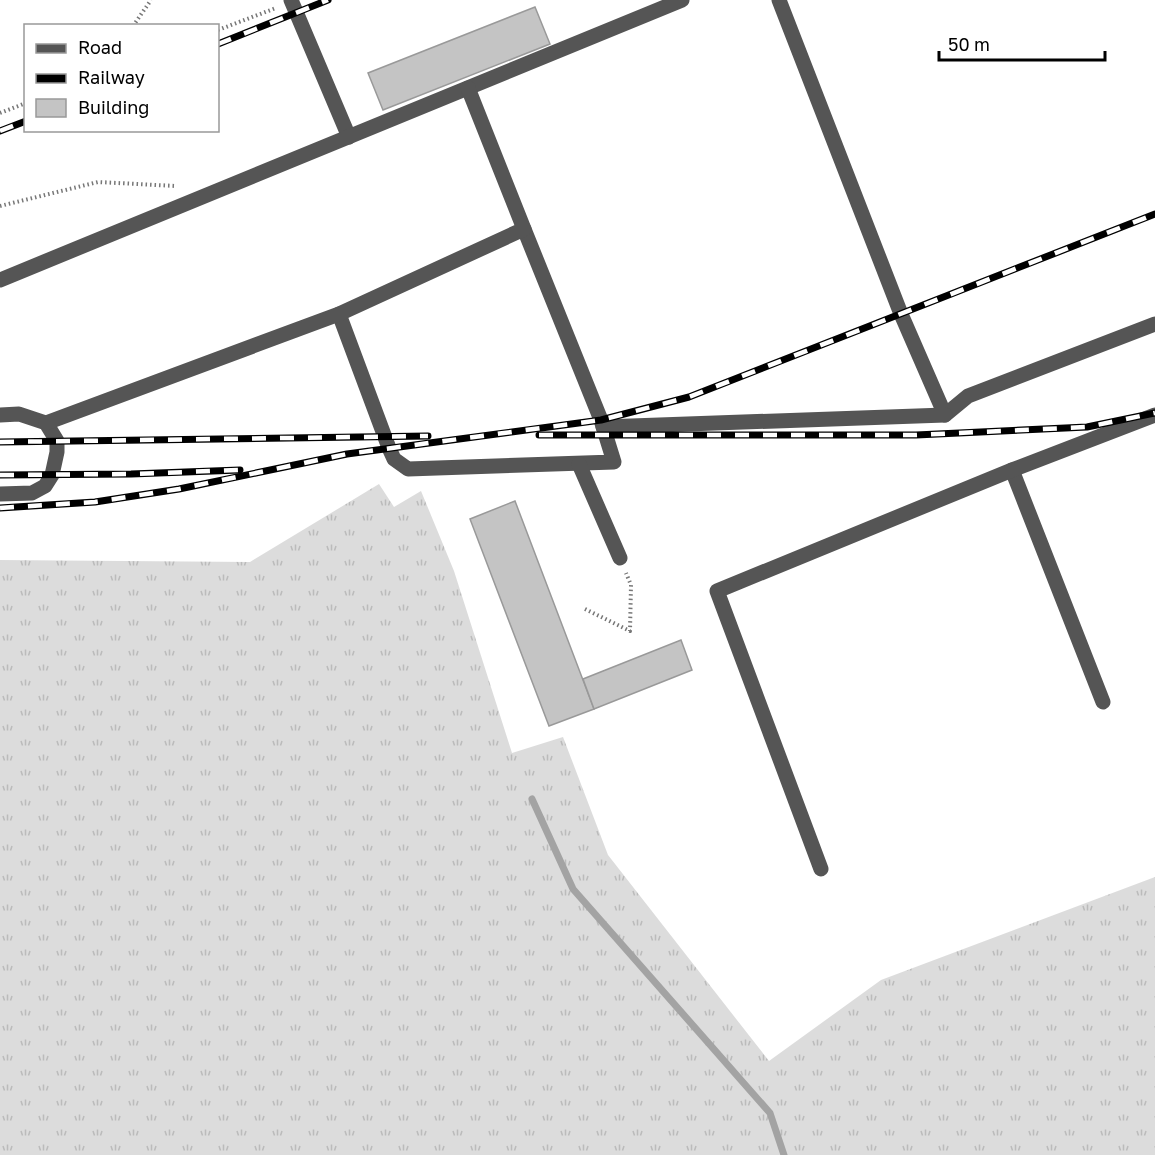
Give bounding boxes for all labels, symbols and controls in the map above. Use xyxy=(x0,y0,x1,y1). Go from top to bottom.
legend xyxy=(24,24,219,132)
scale bar xyxy=(939,24,1106,62)
text: 50 m xyxy=(948,33,990,55)
text: Road xyxy=(78,36,122,58)
text: Railway xyxy=(78,66,145,88)
text: Building xyxy=(78,96,149,118)

